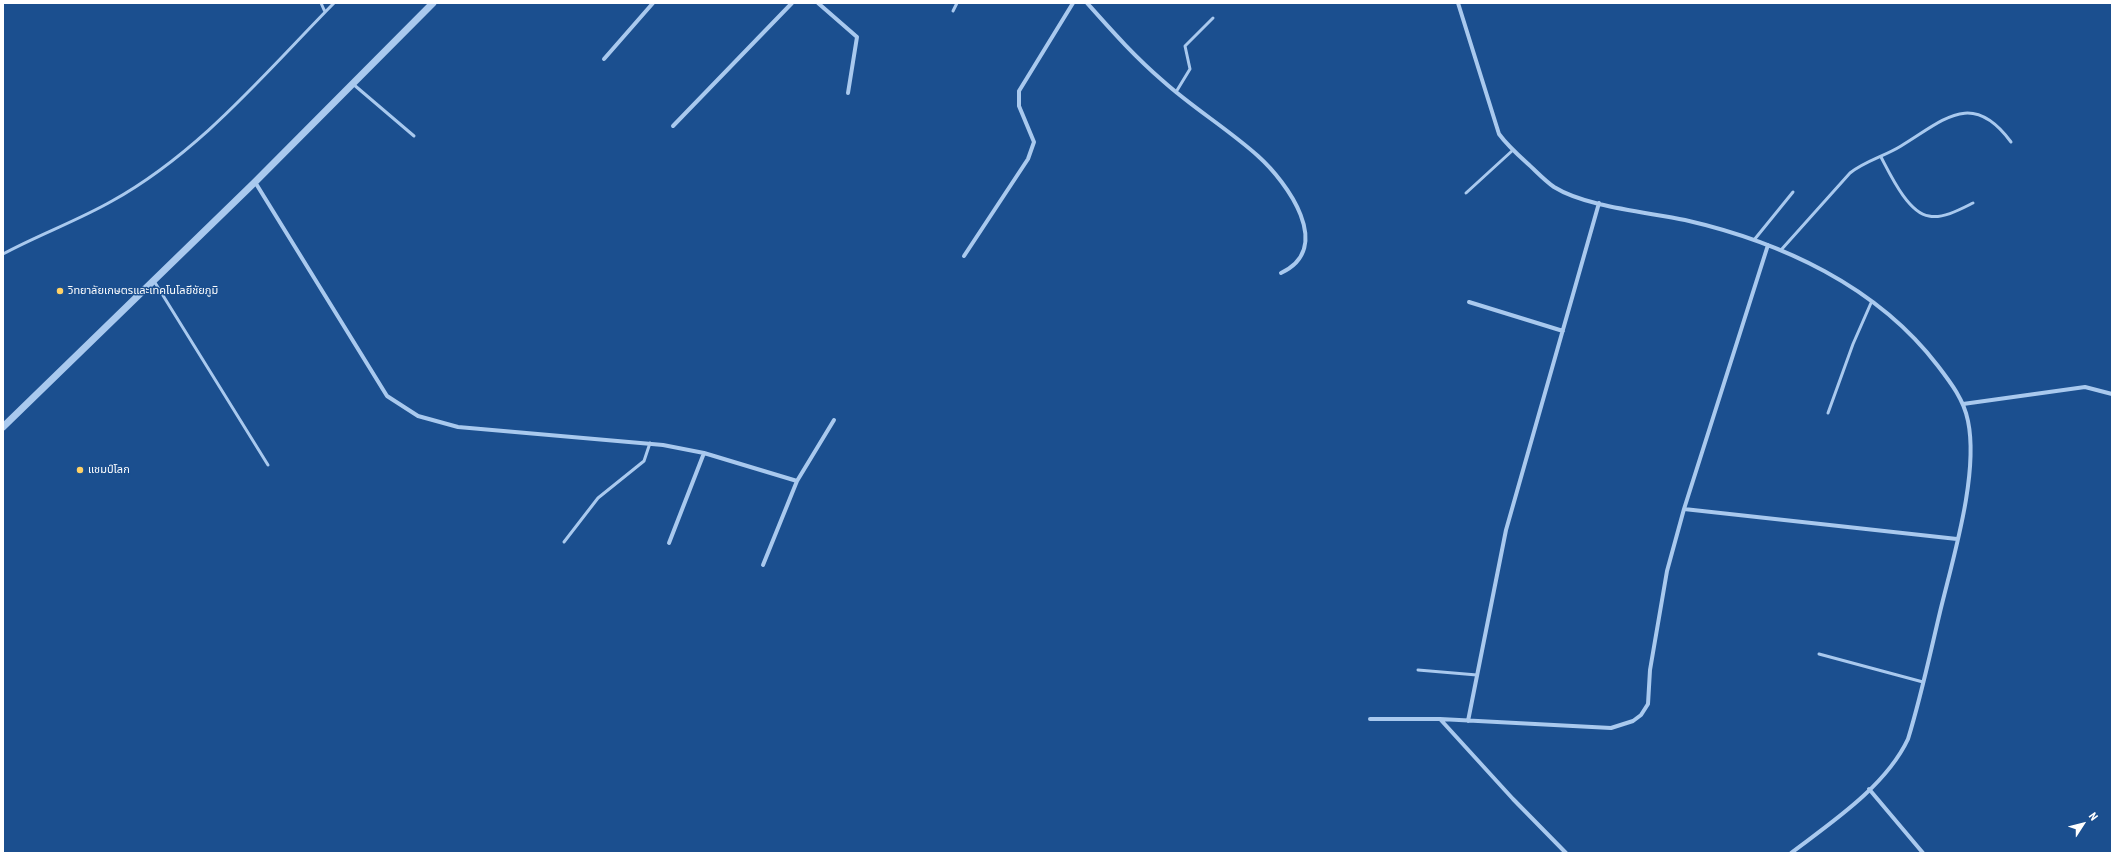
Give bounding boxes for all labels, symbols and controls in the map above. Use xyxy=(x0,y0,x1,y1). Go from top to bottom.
place label: วิทยาลัยเกษตรและเทคโนโลยีชัยภูมิ xyxy=(68,284,218,298)
marker: วิทยาลัยเกษตรและเทคโนโลยีชัยภูมิ xyxy=(55,286,65,296)
place label: แชมป์โลก xyxy=(88,463,130,477)
marker: แชมป์โลก xyxy=(75,465,85,475)
north arrow xyxy=(2063,804,2103,844)
text: N xyxy=(2086,810,2100,823)

